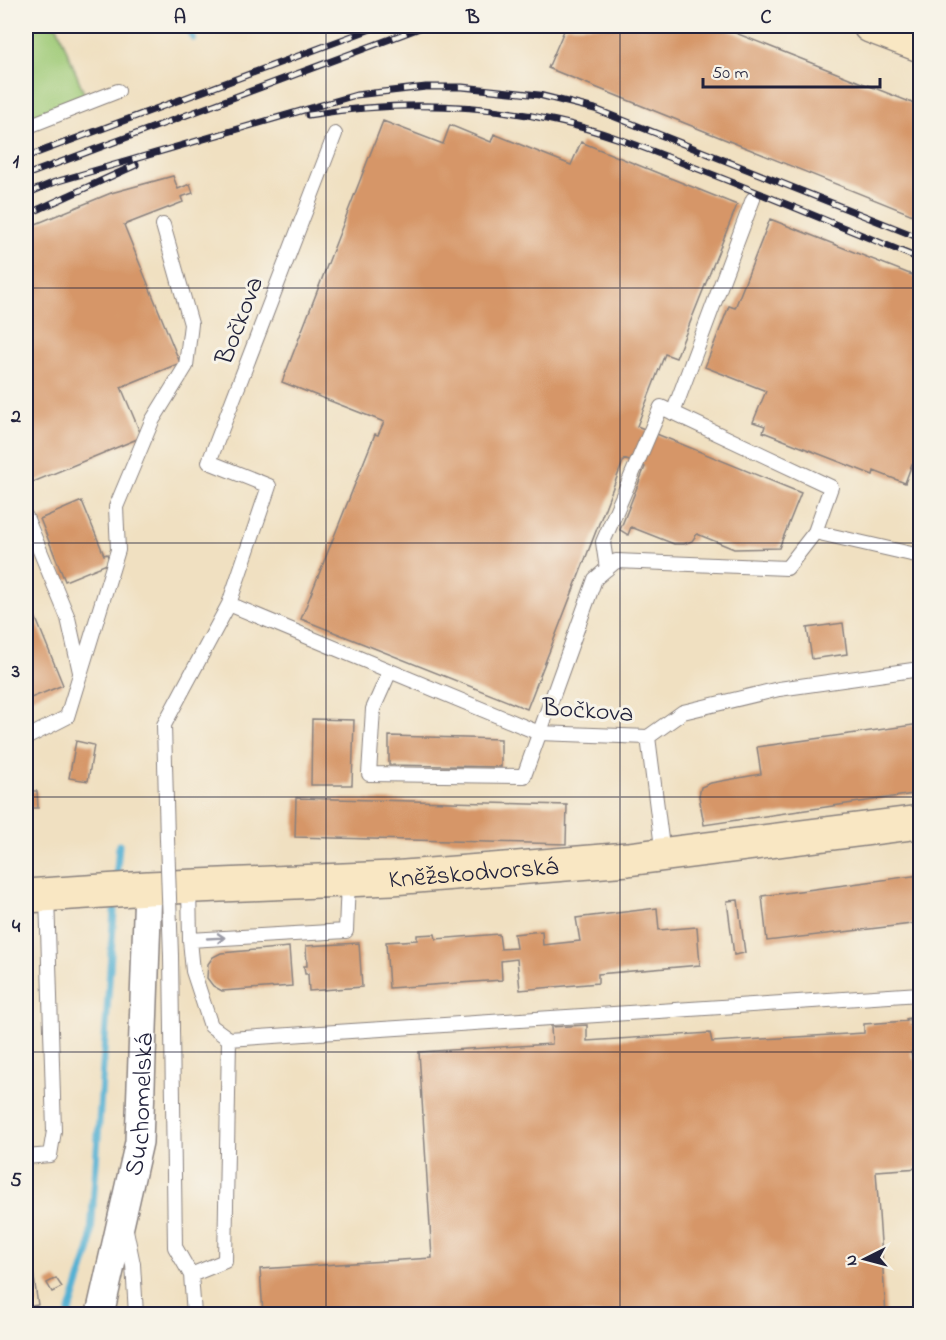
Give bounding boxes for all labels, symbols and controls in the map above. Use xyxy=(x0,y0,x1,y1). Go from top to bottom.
text: A xyxy=(174,4,186,33)
text: B xyxy=(465,4,480,33)
text: C xyxy=(761,4,772,33)
scale bar xyxy=(703,51,880,89)
text: 50 m xyxy=(712,61,749,87)
text: 1 xyxy=(13,148,20,177)
street label: Bočkova xyxy=(206,272,275,372)
text: 2 xyxy=(10,403,21,432)
text: 3 xyxy=(11,658,20,687)
street label: Bočkova xyxy=(540,690,635,734)
street label: Kněžskodvorská xyxy=(387,849,560,900)
text: 4 xyxy=(12,913,21,942)
one-way arrow xyxy=(206,933,226,944)
street label: Suchomelská xyxy=(116,1032,165,1180)
text: 5 xyxy=(10,1167,22,1196)
north arrow xyxy=(835,1229,895,1289)
text: N xyxy=(840,1254,865,1267)

